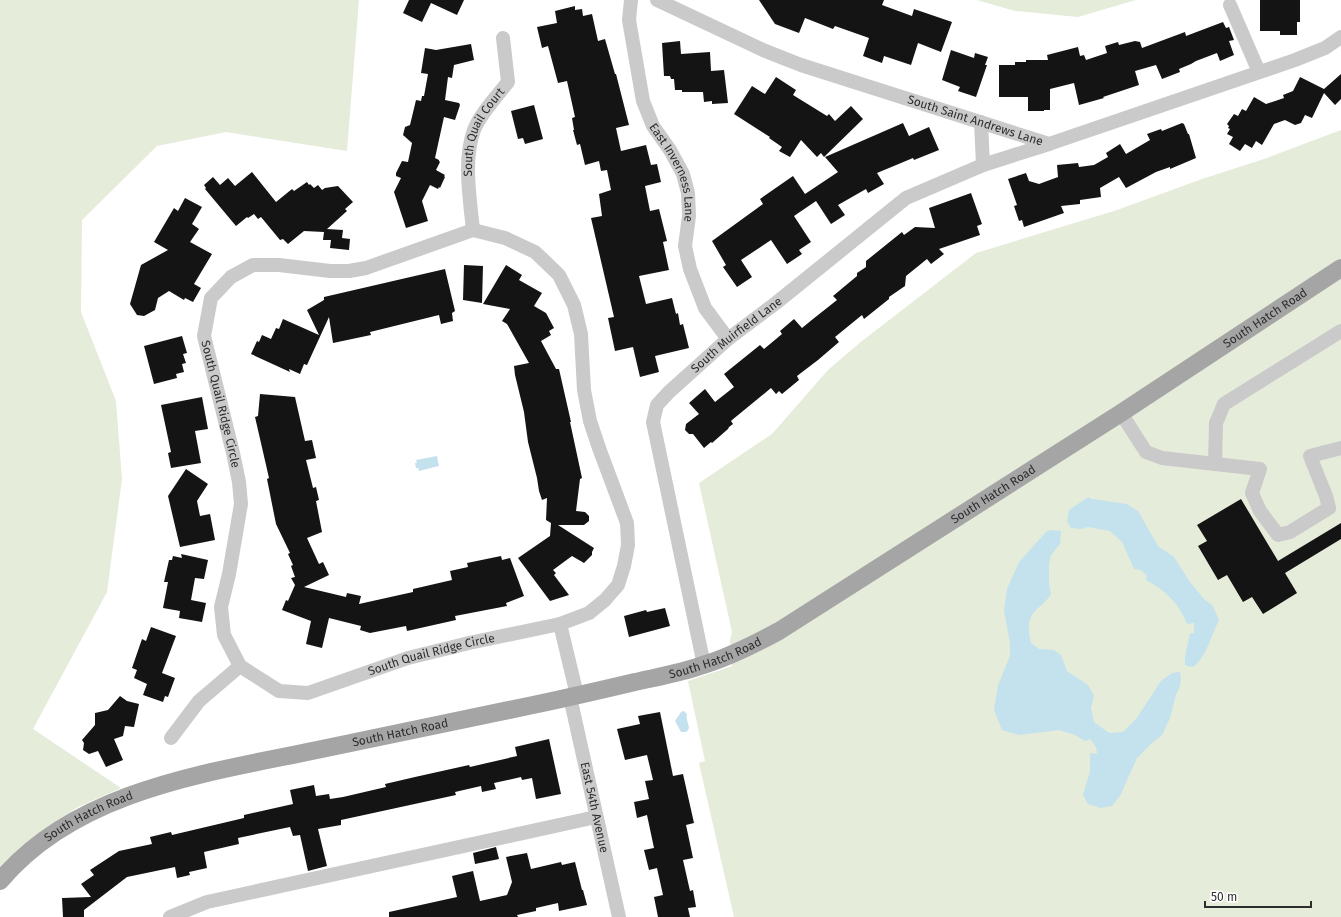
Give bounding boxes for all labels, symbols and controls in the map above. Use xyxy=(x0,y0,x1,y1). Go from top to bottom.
street label: South Quail Court xyxy=(461,84,508,177)
street label: South Saint Andrews Lane xyxy=(906,92,1045,149)
street label: East Inverness Lane xyxy=(646,120,696,223)
street label: South Hatch Road xyxy=(1221,285,1310,351)
street label: South Muirfield Lane xyxy=(688,294,785,376)
street label: South Quail Ridge Circle xyxy=(198,339,243,469)
street label: South Hatch Road xyxy=(948,462,1038,527)
street label: South Quail Ridge Circle xyxy=(366,631,496,678)
street label: South Hatch Road xyxy=(668,635,764,681)
street label: South Hatch Road xyxy=(351,716,449,749)
street label: East 54th Avenue xyxy=(578,761,611,854)
street label: South Hatch Road xyxy=(41,788,135,845)
scale bar xyxy=(1205,883,1311,909)
text: 50 m xyxy=(1211,890,1237,904)

